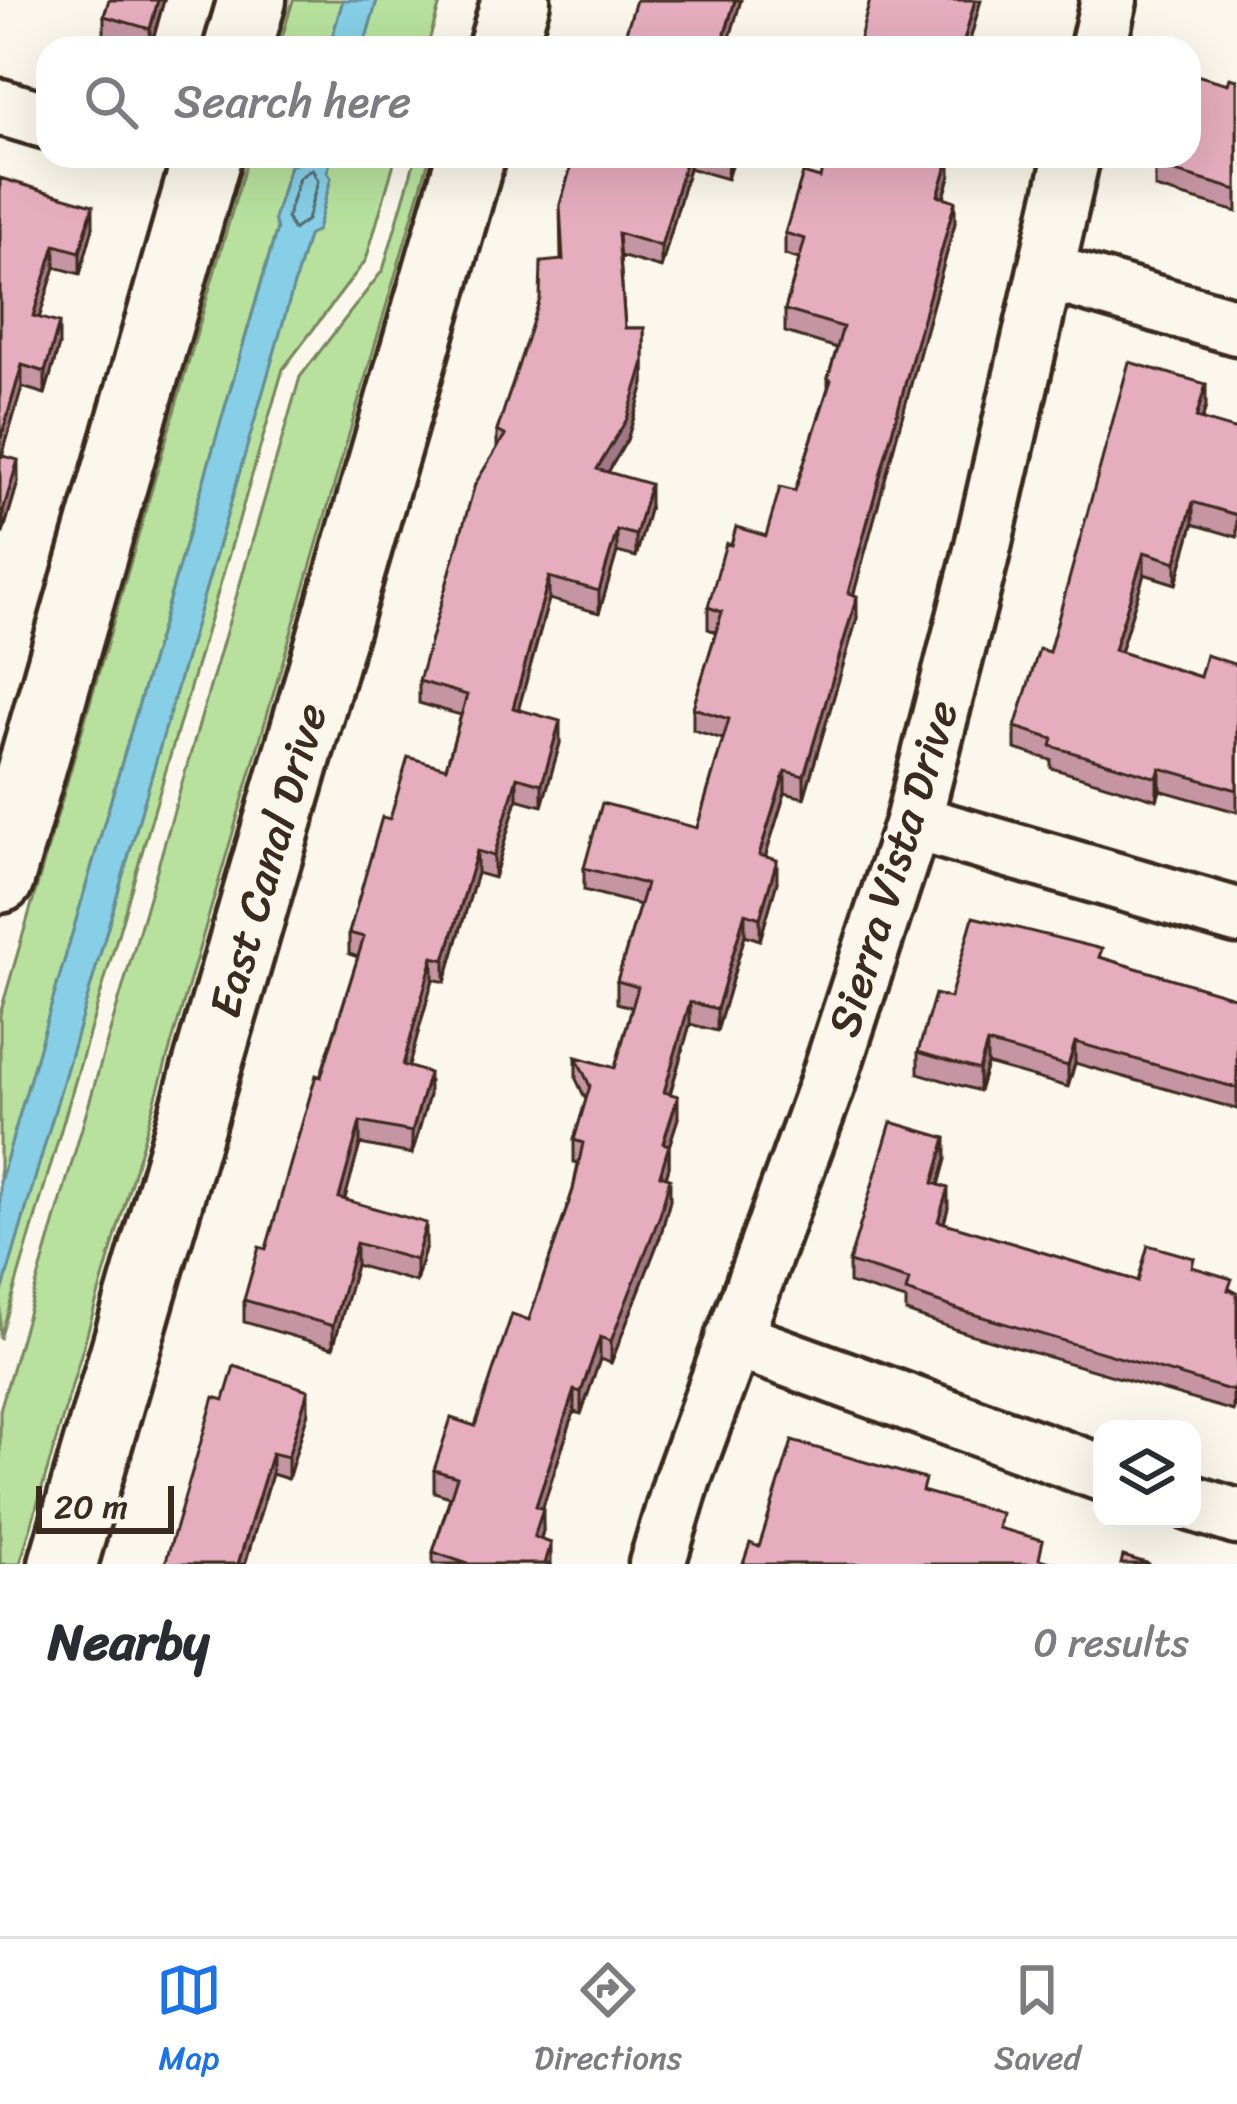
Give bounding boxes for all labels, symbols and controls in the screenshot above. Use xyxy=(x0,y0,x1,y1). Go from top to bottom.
search box xyxy=(36,36,1201,168)
text: Search here xyxy=(174,62,411,142)
icon: search xyxy=(78,69,144,135)
street label: Sierra Vista Drive xyxy=(804,690,982,1047)
street label: East Canal Drive xyxy=(185,694,351,1027)
map controls xyxy=(1093,1420,1201,1528)
button: layers xyxy=(1093,1420,1201,1528)
text: 20 m xyxy=(54,1478,128,1536)
scale bar xyxy=(36,1480,174,1533)
text: Nearby xyxy=(48,1597,209,1687)
text: 0 results xyxy=(1033,1608,1189,1677)
tab: Map xyxy=(156,1957,222,2087)
tab: Directions xyxy=(534,1957,682,2087)
tab: Saved xyxy=(994,1957,1081,2087)

